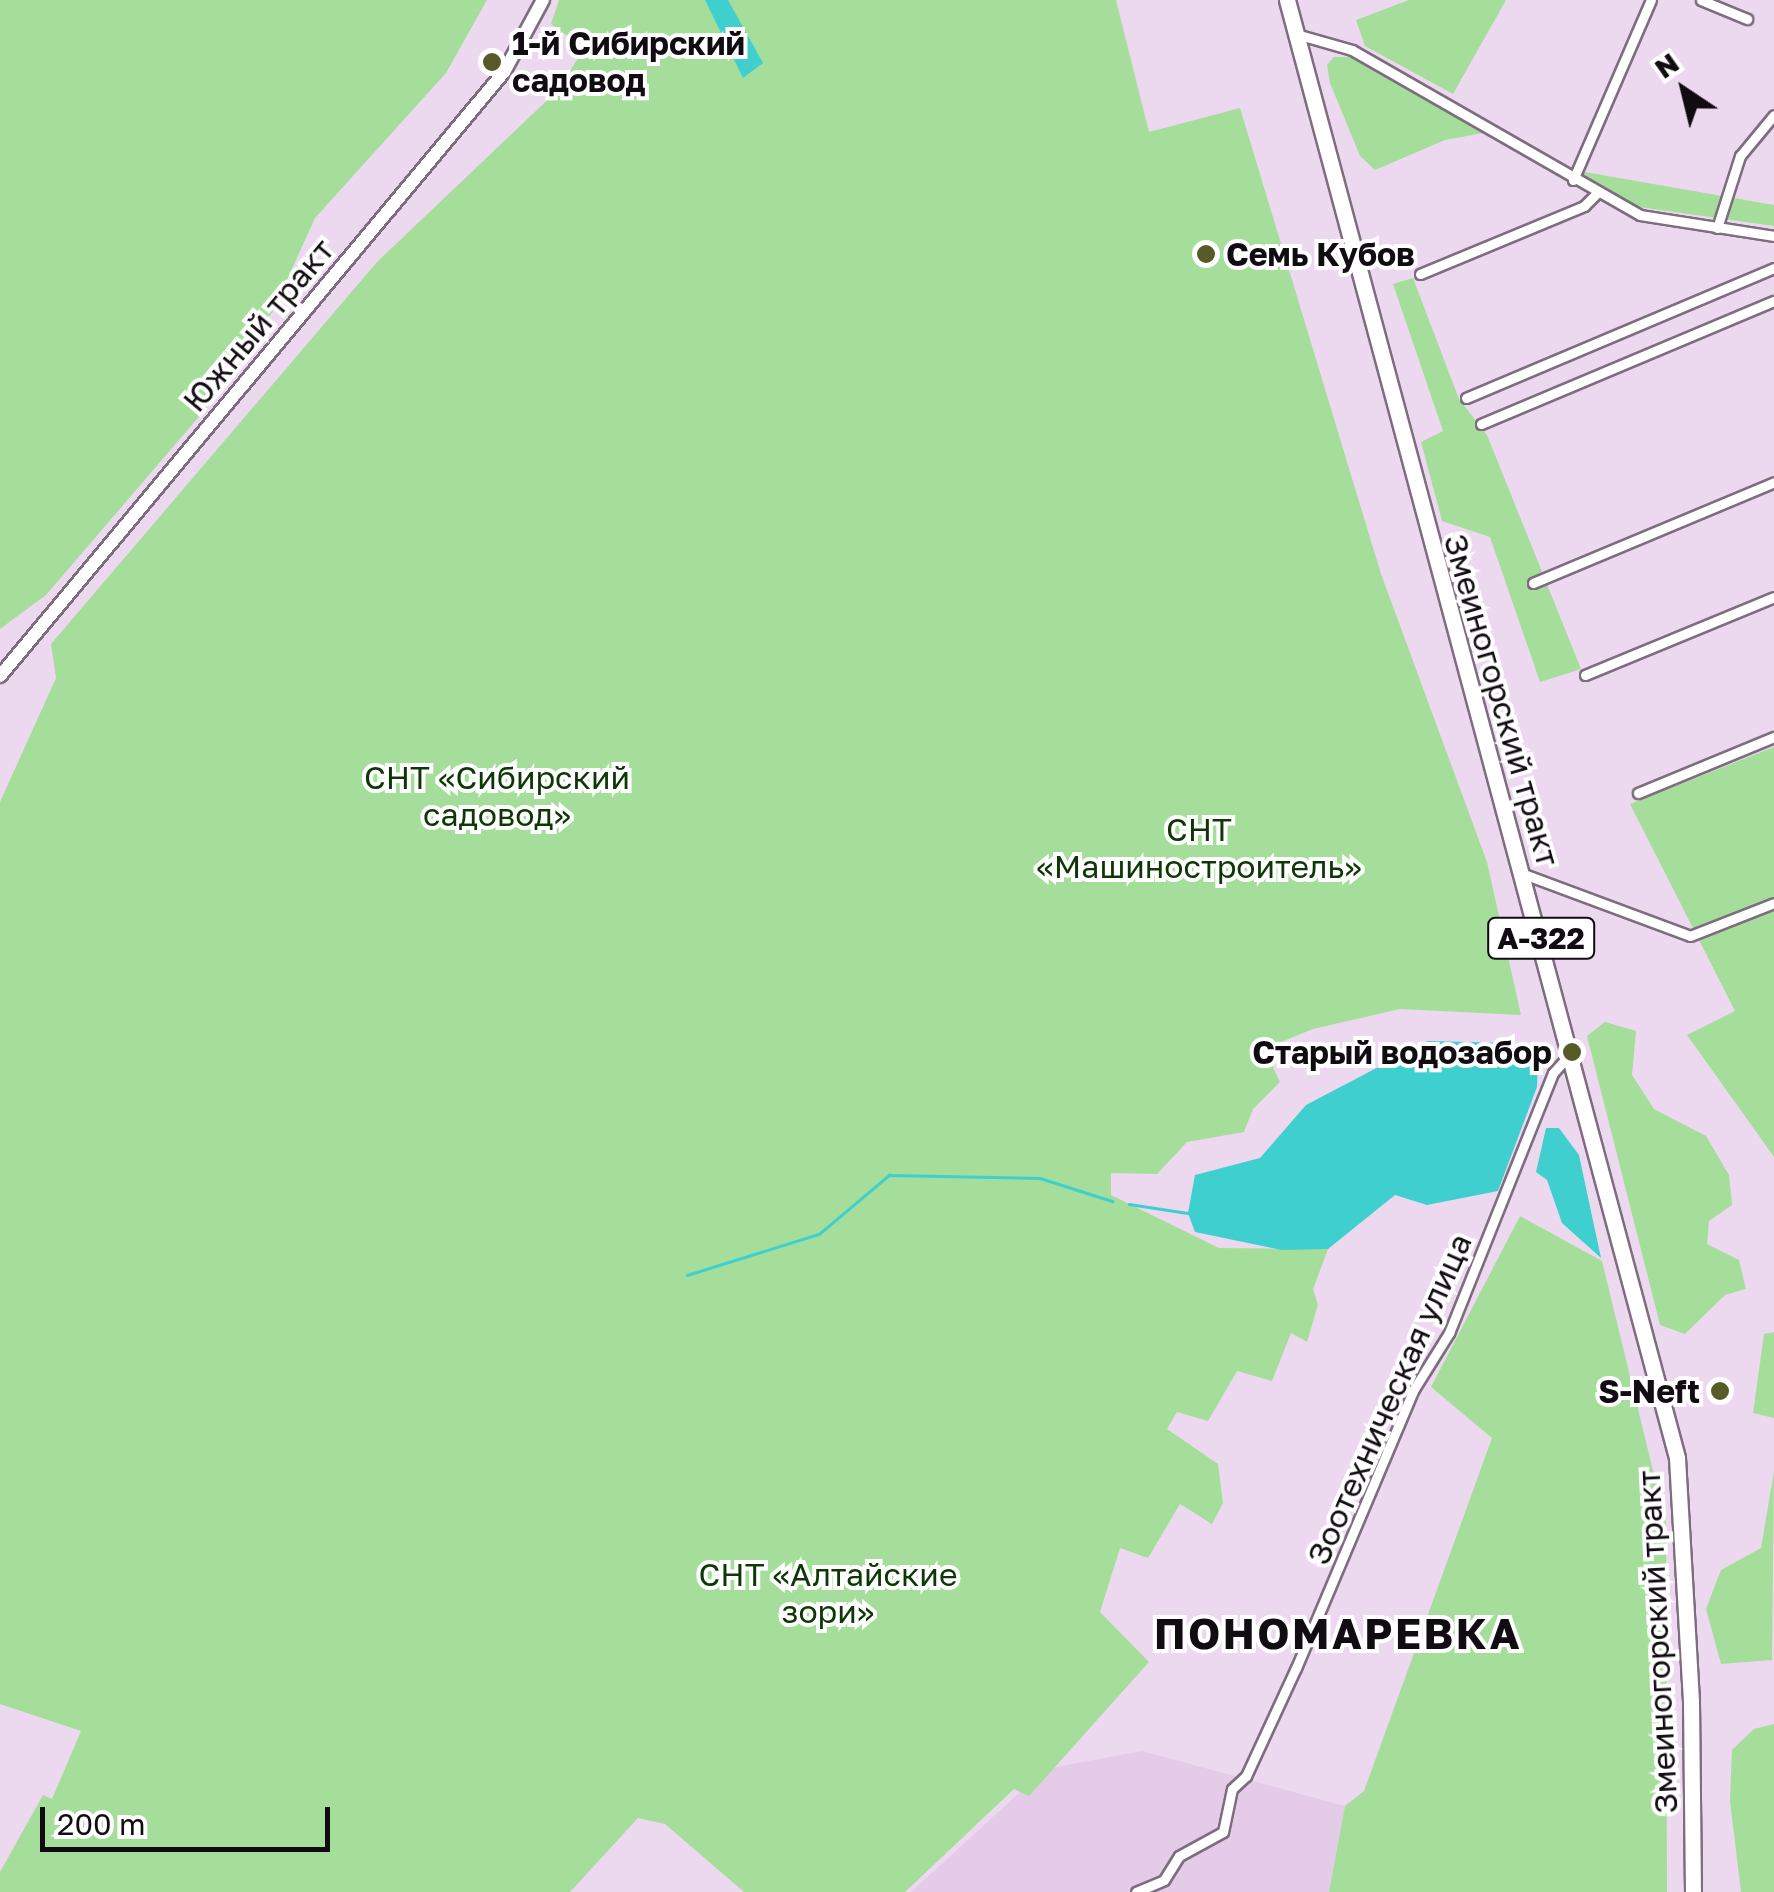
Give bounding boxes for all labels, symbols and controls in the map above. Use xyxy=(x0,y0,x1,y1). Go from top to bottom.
place label: 1-й Сибирский садовод xyxy=(512,25,745,100)
north arrow xyxy=(1634,40,1734,140)
text: N xyxy=(1648,45,1685,85)
marker: 1-й Сибирский садовод xyxy=(481,51,503,73)
street label: Южный тракт xyxy=(175,231,341,419)
place label: Семь Кубов xyxy=(1226,235,1415,273)
marker: Семь Кубов xyxy=(1195,243,1217,265)
street label: Змеиногорский тракт xyxy=(1436,529,1568,871)
park label: СНТ «Сибирский садовод» xyxy=(364,759,630,834)
park label: СНТ «Машиностроитель» xyxy=(1036,811,1362,886)
road number: А-322 xyxy=(1486,913,1596,963)
place label: Старый водозабор xyxy=(1252,1033,1552,1071)
marker: Старый водозабор xyxy=(1561,1041,1583,1063)
street label: Зоотехническая улица xyxy=(1299,1227,1479,1571)
place label: S-Neft xyxy=(1598,1372,1700,1410)
marker: S-Neft xyxy=(1709,1380,1731,1402)
street label: Змеиногорский тракт xyxy=(1629,1469,1685,1815)
park label: СНТ «Алтайские зори» xyxy=(699,1556,957,1631)
district label: ПОНОМАРЕВКА xyxy=(1154,1608,1522,1658)
scale bar xyxy=(45,1787,335,1849)
text: 200 m xyxy=(57,1806,146,1842)

